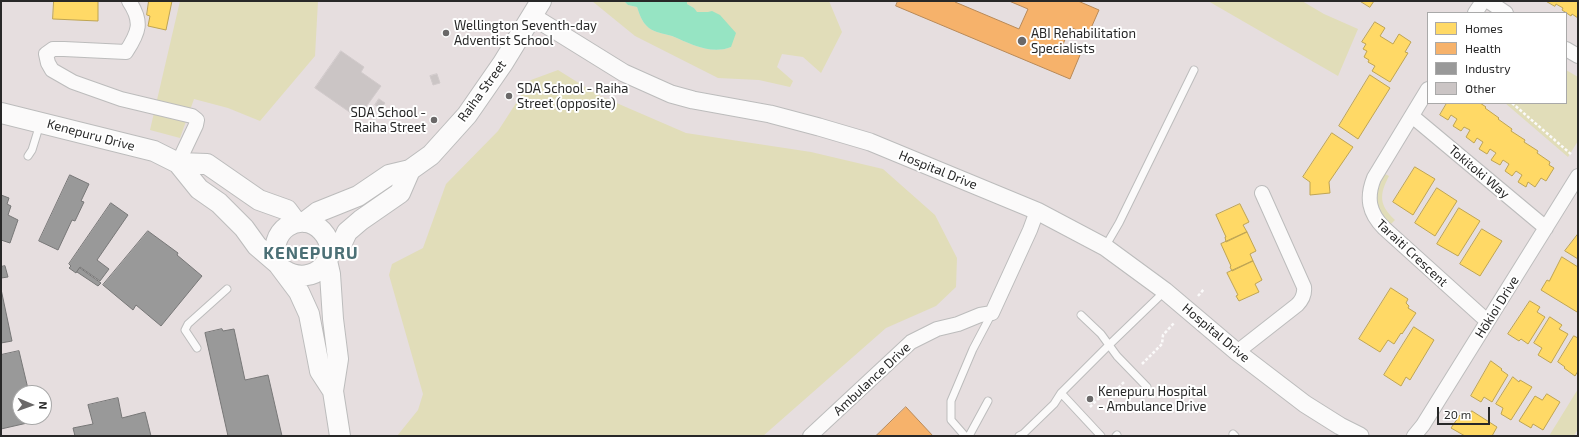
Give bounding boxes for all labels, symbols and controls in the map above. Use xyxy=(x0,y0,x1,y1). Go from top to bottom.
legend xyxy=(1427,12,1567,104)
place label: Wellington Seventh-day Adventist School xyxy=(454,18,597,49)
text: Homes xyxy=(1465,21,1503,35)
place label: ABI Rehabilitation Specialists xyxy=(1031,26,1136,57)
marker: Wellington Seventh-day Adventist School xyxy=(441,28,451,38)
marker: ABI Rehabilitation Specialists xyxy=(1016,35,1028,47)
text: Health xyxy=(1465,41,1501,55)
street label: Raiha Street xyxy=(454,57,510,125)
text: Industry xyxy=(1465,61,1511,75)
place label: SDA School - Raiha Street (opposite) xyxy=(517,81,628,112)
text: Other xyxy=(1465,81,1496,95)
marker: SDA School - Raiha Street (opposite) xyxy=(504,91,514,101)
place label: SDA School - Raiha Street xyxy=(351,105,426,136)
marker: SDA School - Raiha Street xyxy=(429,115,439,125)
street label: Kenepuru Drive xyxy=(45,116,137,154)
street label: Tokitoki Way xyxy=(1445,142,1513,202)
street label: Hospital Drive xyxy=(897,147,979,193)
street label: Taraiti Crescent xyxy=(1373,216,1451,290)
district label: KENEPURU xyxy=(263,243,359,263)
street label: Hōkioi Drive xyxy=(1472,273,1522,341)
street label: Hospital Drive xyxy=(1179,300,1253,366)
street label: Ambulance Drive xyxy=(830,339,914,419)
place label: Kenepuru Hospital - Ambulance Drive xyxy=(1098,384,1207,415)
north arrow xyxy=(12,385,52,425)
marker: Kenepuru Hospital - Ambulance Drive xyxy=(1085,394,1095,404)
scale bar xyxy=(1439,399,1492,425)
text: N xyxy=(37,401,50,410)
text: 20 m xyxy=(1444,407,1471,421)

